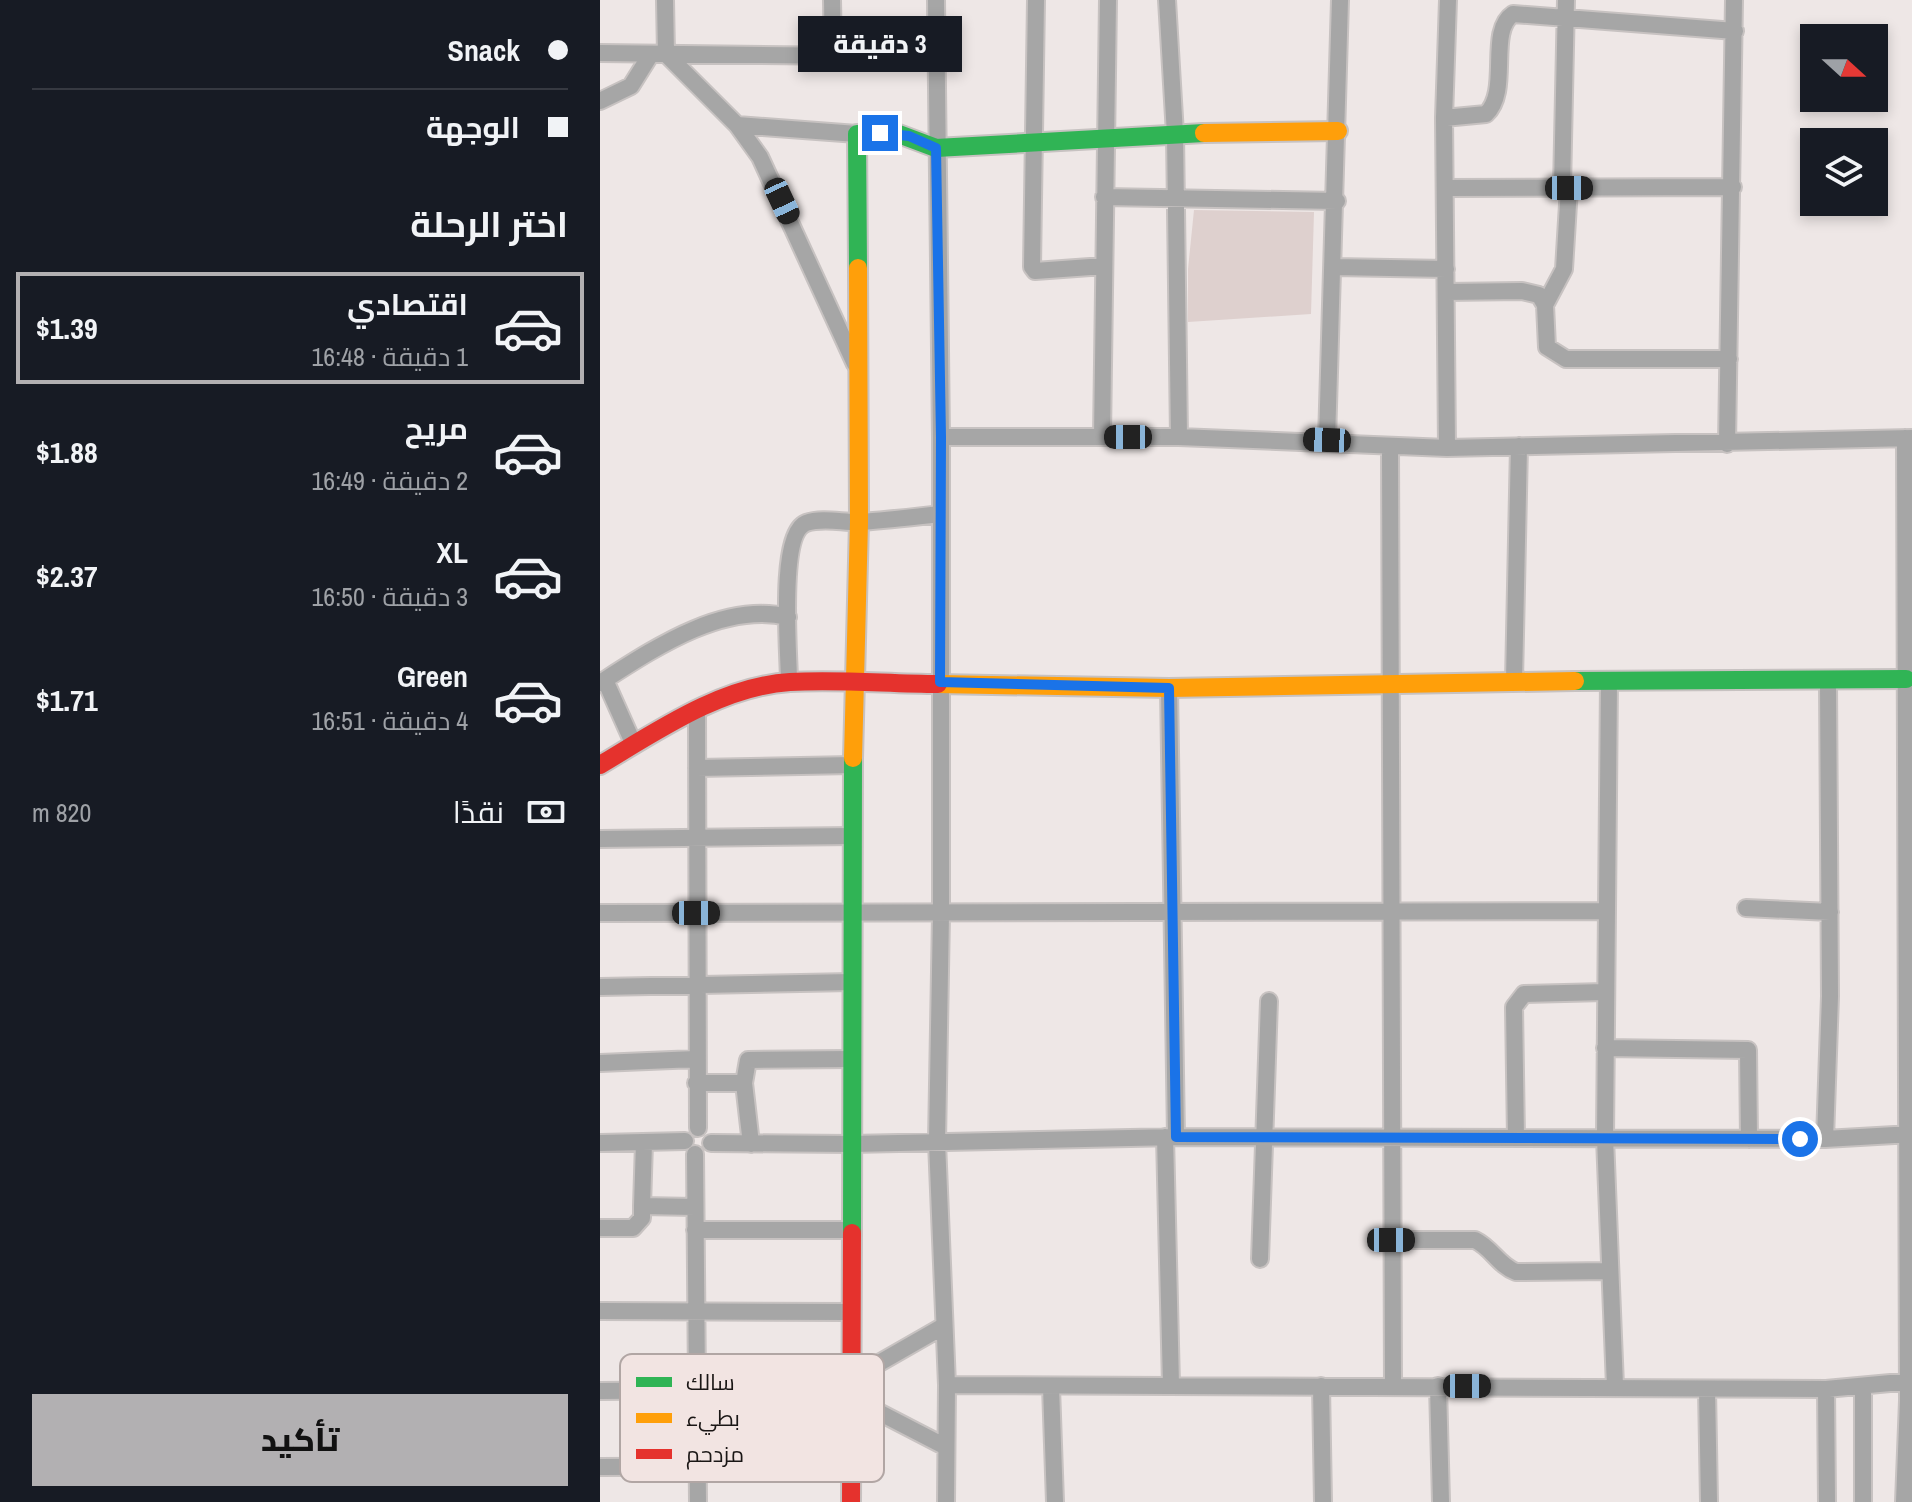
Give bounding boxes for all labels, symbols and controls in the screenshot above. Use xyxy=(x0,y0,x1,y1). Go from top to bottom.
callout: 3 دقيقة xyxy=(798,17,962,73)
north arrow xyxy=(1800,24,1888,112)
map controls xyxy=(1800,24,1888,216)
text: 3 دقيقة xyxy=(833,26,927,61)
text: Snack xyxy=(448,30,520,70)
text: الوجهة xyxy=(426,107,520,147)
route end xyxy=(862,115,898,151)
button: layers xyxy=(1800,128,1888,216)
car xyxy=(761,174,803,228)
car xyxy=(1545,176,1593,200)
text: اختر الرحلة xyxy=(410,200,568,248)
text: اقتصادي xyxy=(347,284,468,324)
icon: car xyxy=(492,292,564,364)
text: $1.39 xyxy=(36,308,98,348)
text: 1 دقيقة · 16:48 xyxy=(311,339,468,374)
text: مريح xyxy=(405,408,468,448)
icon: car xyxy=(492,416,564,488)
car xyxy=(1104,425,1152,449)
car xyxy=(1303,427,1351,453)
text: $1.88 xyxy=(36,432,98,472)
text: 2 دقيقة · 16:49 xyxy=(311,463,468,498)
text: XL xyxy=(437,532,468,572)
icon: car xyxy=(492,540,564,612)
text: $2.37 xyxy=(36,556,98,596)
text: 3 دقيقة · 16:50 xyxy=(311,579,468,614)
text: Green xyxy=(397,656,468,696)
icon: car xyxy=(492,664,564,736)
text: $1.71 xyxy=(36,680,98,720)
text: 4 دقيقة · 16:51 xyxy=(311,703,468,738)
icon: cash xyxy=(524,790,568,834)
text: نقدًا xyxy=(453,792,504,832)
text: 820 m xyxy=(32,795,91,830)
car xyxy=(672,901,720,925)
route start xyxy=(1782,1121,1818,1157)
car xyxy=(1367,1228,1415,1252)
legend xyxy=(620,1354,884,1482)
text: سالك xyxy=(686,1367,735,1397)
car xyxy=(1443,1374,1491,1398)
button: تأكيد xyxy=(32,1394,568,1486)
text: بطيء xyxy=(686,1403,740,1435)
text: مزدحم xyxy=(686,1439,744,1470)

